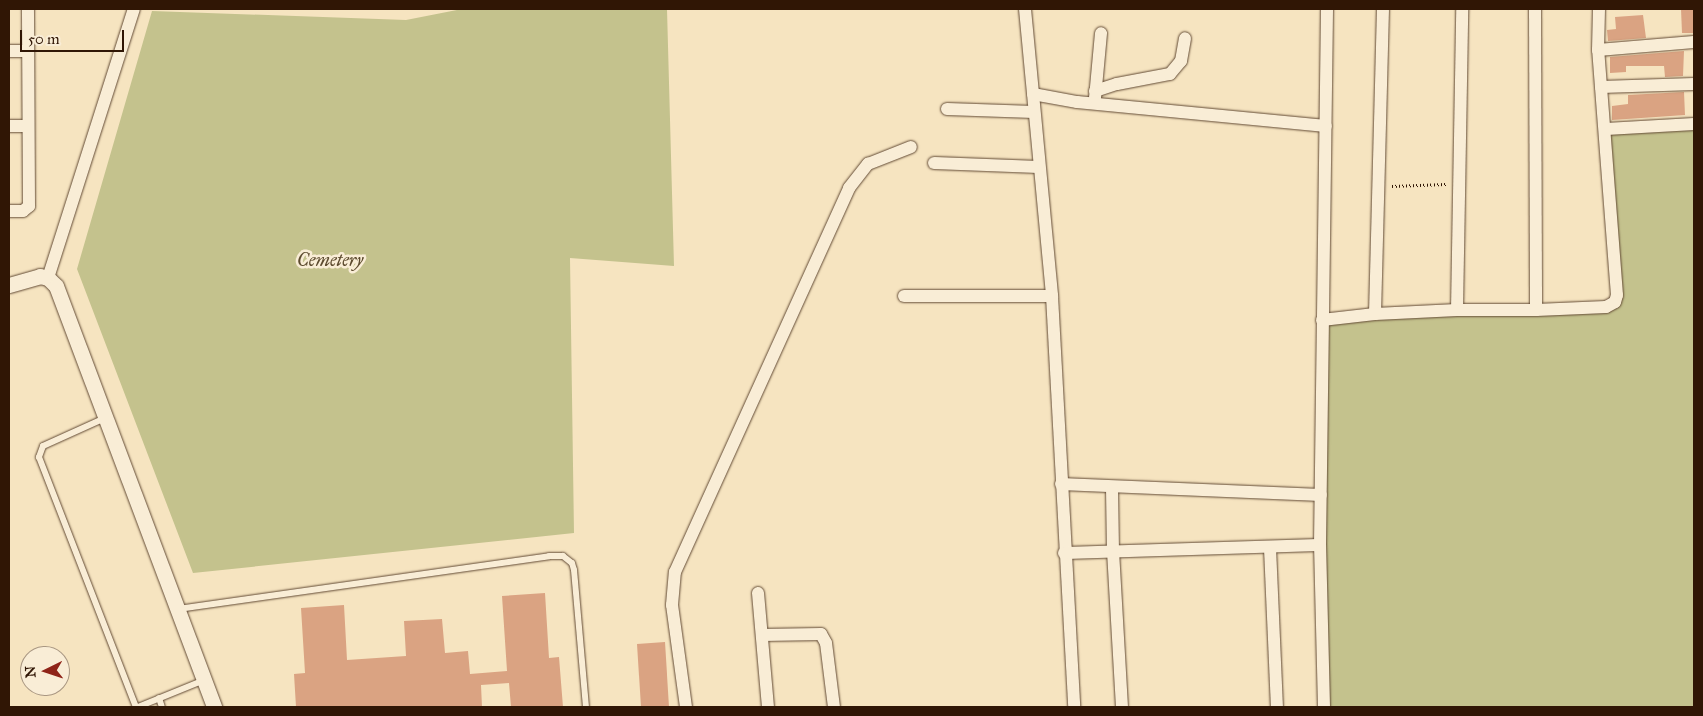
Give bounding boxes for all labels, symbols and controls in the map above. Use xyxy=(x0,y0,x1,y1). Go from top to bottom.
scale bar xyxy=(22,20,126,52)
text: 50 m xyxy=(28,30,60,48)
park label: Cemetery xyxy=(297,249,363,271)
north arrow xyxy=(20,646,70,696)
text: N xyxy=(22,665,39,679)

